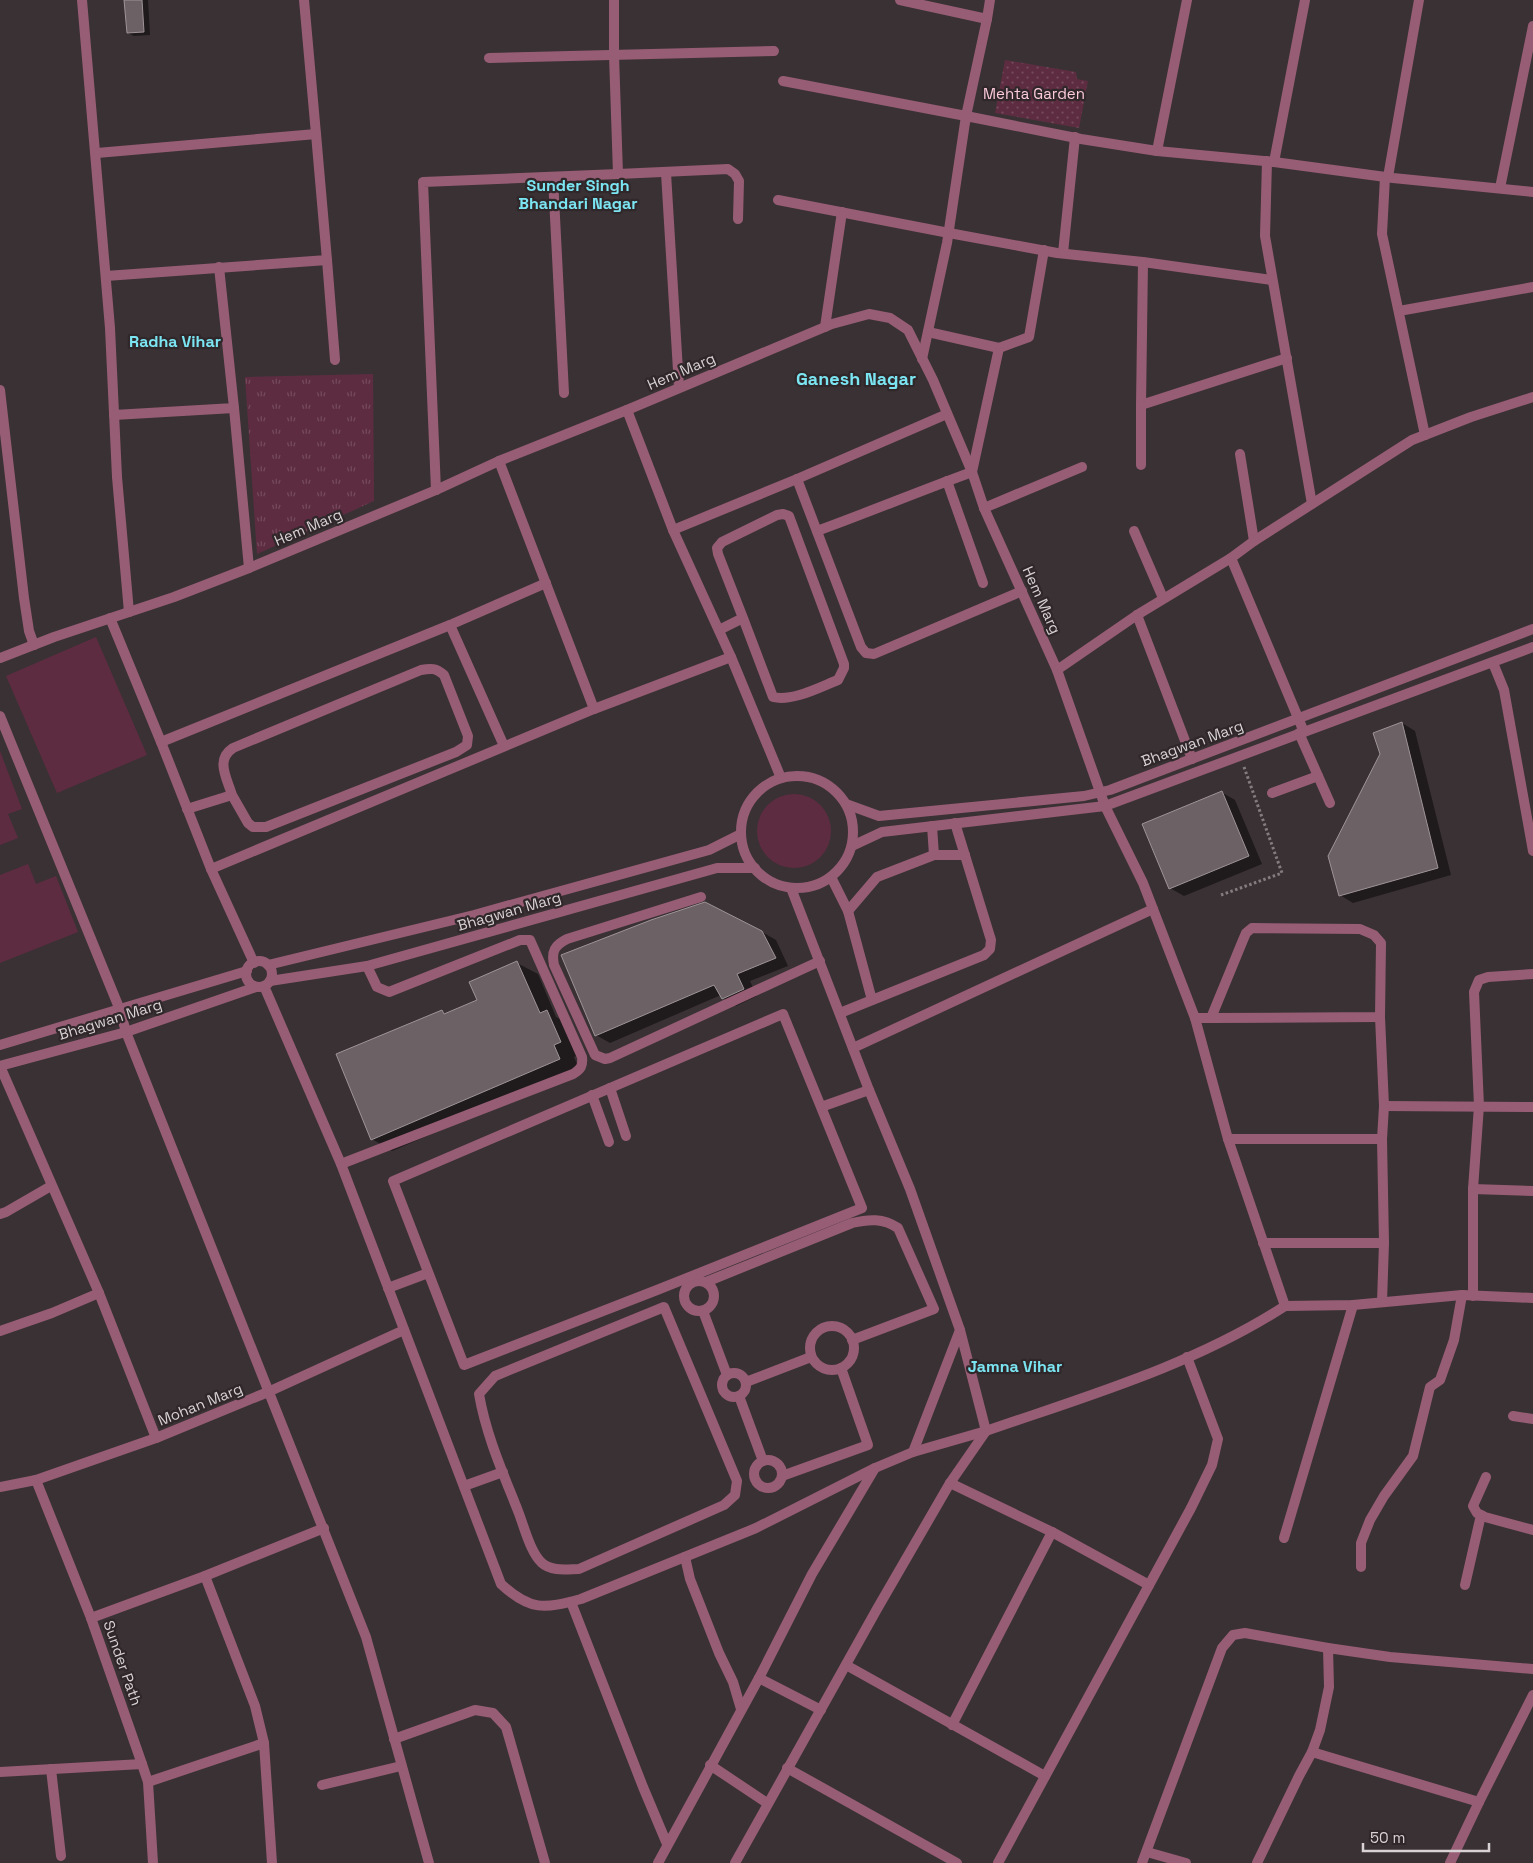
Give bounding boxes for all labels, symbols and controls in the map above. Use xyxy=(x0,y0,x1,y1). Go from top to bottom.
park label: Mehta Garden xyxy=(983,84,1085,103)
district label: Sunder Singh Bhandari Nagar xyxy=(518,175,638,214)
district label: Radha Vihar xyxy=(129,331,221,352)
street label: Hem Marg xyxy=(644,348,718,394)
district label: Ganesh Nagar xyxy=(796,367,916,390)
street label: Hem Marg xyxy=(271,504,345,550)
street label: Hem Marg xyxy=(1019,563,1065,637)
street label: Bhagwan Marg xyxy=(1138,716,1246,770)
street label: Bhagwan Marg xyxy=(455,887,563,935)
street label: Bhagwan Marg xyxy=(56,994,164,1044)
district label: Jamna Vihar xyxy=(968,1356,1062,1377)
street label: Mohan Marg xyxy=(155,1378,245,1430)
street label: Sunder Path xyxy=(100,1618,146,1708)
scale bar xyxy=(1363,1820,1489,1852)
text: 50 m xyxy=(1370,1828,1405,1847)

